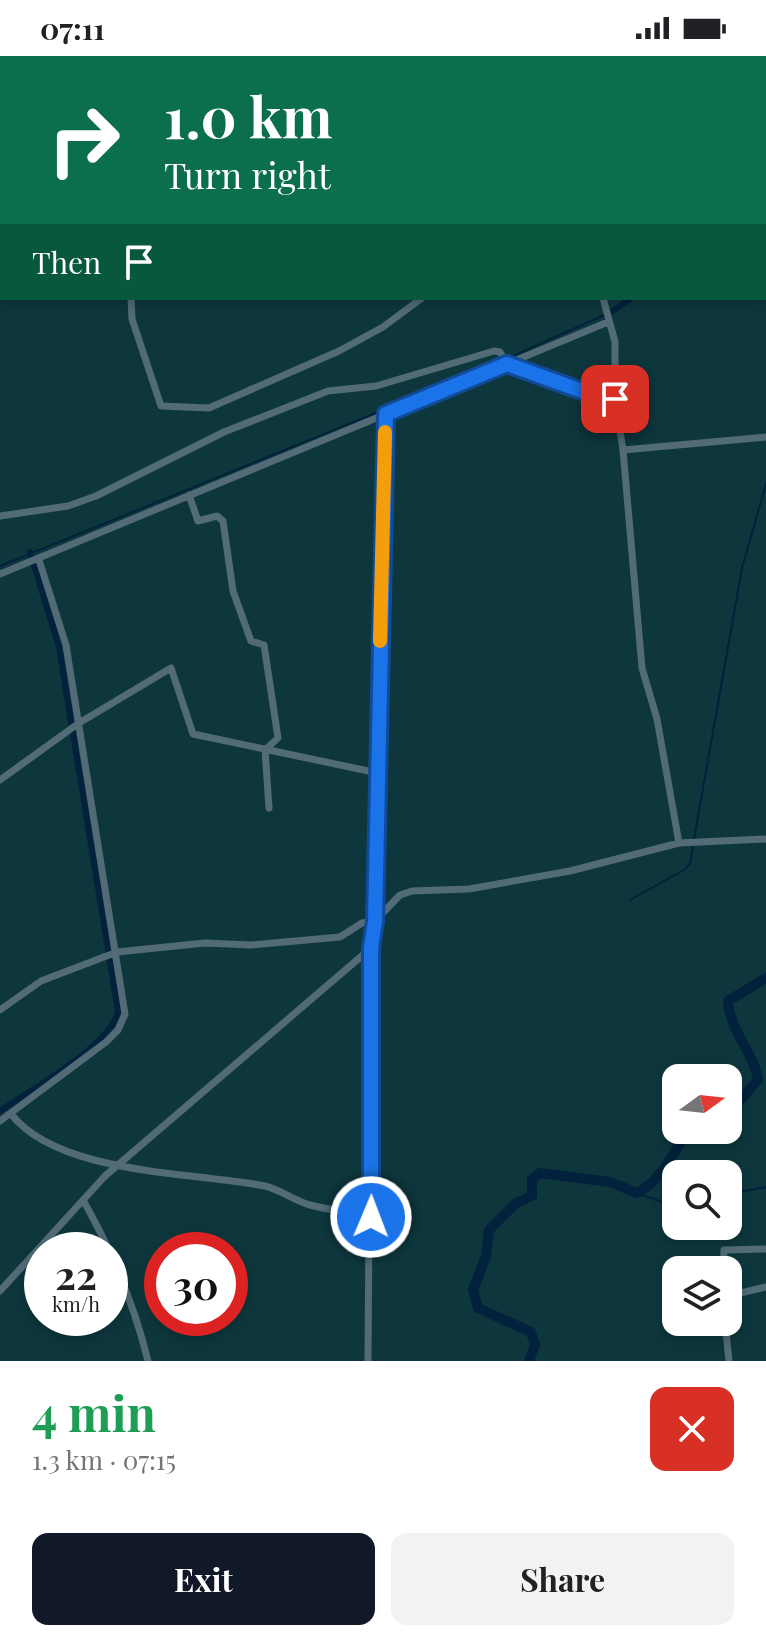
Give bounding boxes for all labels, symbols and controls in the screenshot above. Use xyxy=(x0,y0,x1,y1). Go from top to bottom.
text: 07:11 xyxy=(40,8,105,48)
text: 1.0 km xyxy=(164,78,333,153)
icon: right xyxy=(32,88,136,192)
text: Turn right xyxy=(164,150,331,198)
icon: arrive xyxy=(117,240,161,284)
text: Then xyxy=(32,242,101,282)
pin xyxy=(581,365,649,433)
icon: arrive xyxy=(593,377,637,421)
north arrow xyxy=(662,1064,742,1144)
map controls xyxy=(662,1064,742,1336)
button: search xyxy=(662,1160,742,1240)
position arrow xyxy=(329,1175,413,1259)
speed limit sign: 30 xyxy=(144,1232,248,1336)
text: 22 xyxy=(55,1247,97,1300)
button: layers xyxy=(662,1256,742,1336)
text: km/h xyxy=(52,1290,100,1317)
text: 4 min xyxy=(32,1380,156,1444)
button: close xyxy=(650,1387,734,1471)
text: 1.3 km · 07:15 xyxy=(32,1442,176,1477)
button: Exit xyxy=(32,1533,375,1625)
button: Share xyxy=(391,1533,734,1625)

